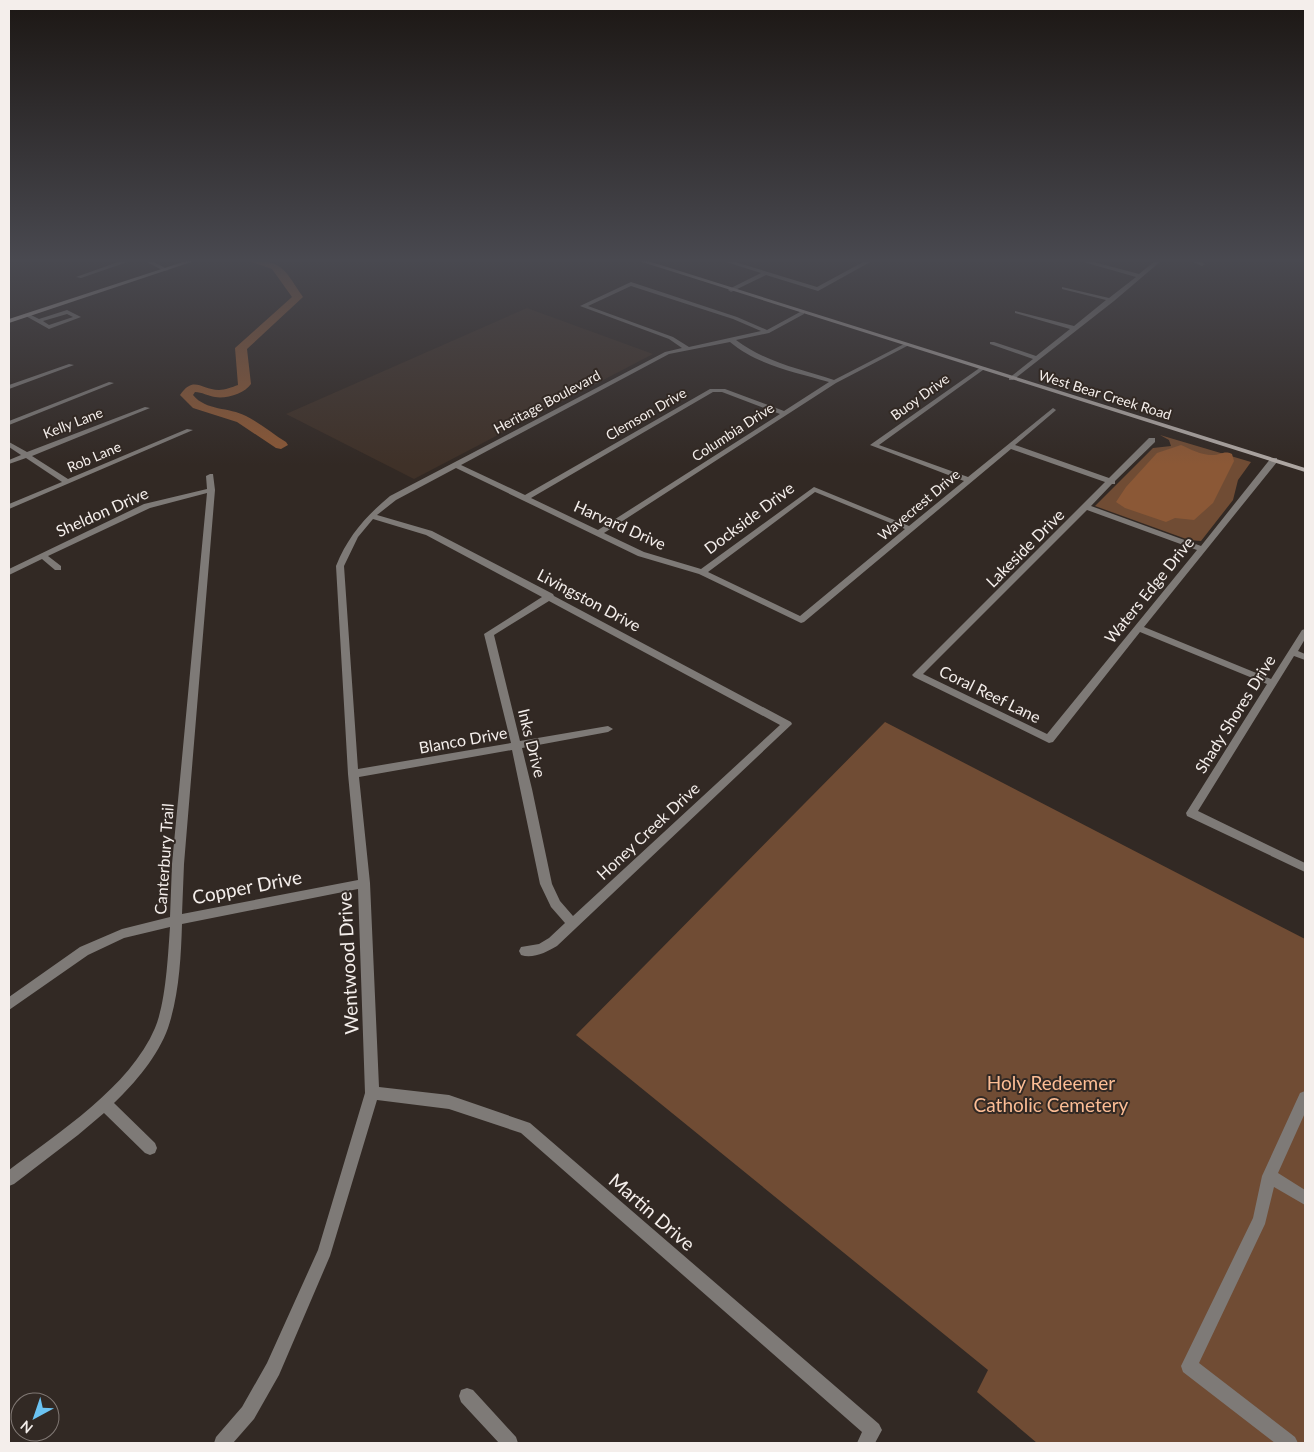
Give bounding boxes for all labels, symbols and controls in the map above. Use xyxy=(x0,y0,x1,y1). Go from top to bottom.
street label: Heritage Boulevard xyxy=(491,366,603,437)
street label: West Bear Creek Road xyxy=(1037,366,1174,423)
street label: Buoy Drive xyxy=(887,370,952,424)
street label: Clemson Drive xyxy=(602,384,689,444)
street label: Columbia Drive xyxy=(688,399,777,465)
street label: Kelly Lane xyxy=(41,403,105,442)
street label: Rob Lane xyxy=(64,438,123,476)
street label: Wavecrest Drive xyxy=(874,465,963,544)
street label: Dockside Drive xyxy=(700,478,797,557)
street label: Sheldon Drive xyxy=(53,483,151,540)
street label: Harvard Drive xyxy=(571,496,669,553)
street label: Lakeside Drive xyxy=(982,505,1068,591)
street label: Waters Edge Drive xyxy=(1100,533,1197,647)
street label: Livingston Drive xyxy=(534,564,644,635)
street label: Shady Shores Drive xyxy=(1190,651,1279,776)
street label: Coral Reef Lane xyxy=(936,661,1044,726)
street label: Inks Drive xyxy=(515,706,550,779)
street label: Blanco Drive xyxy=(417,722,509,757)
street label: Honey Creek Drive xyxy=(592,778,703,883)
street label: Canterbury Trail xyxy=(150,803,177,915)
street label: Copper Drive xyxy=(190,865,304,908)
street label: Wentwood Drive xyxy=(332,891,363,1035)
park label: Holy Redeemer Catholic Cemetery xyxy=(974,1071,1129,1116)
street label: Martin Drive xyxy=(605,1168,700,1255)
north arrow xyxy=(10,1392,60,1442)
text: N xyxy=(17,1417,36,1437)

